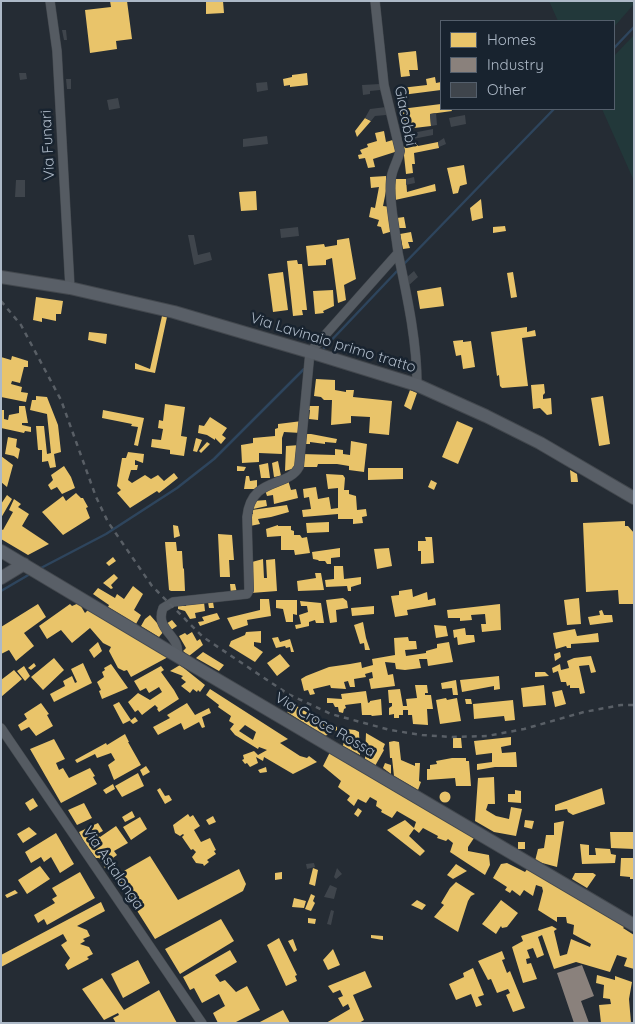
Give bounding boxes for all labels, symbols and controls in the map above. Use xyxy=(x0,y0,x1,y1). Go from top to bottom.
legend xyxy=(440,20,615,110)
text: Homes xyxy=(487,30,536,49)
text: Industry xyxy=(487,55,544,74)
text: Other xyxy=(487,80,526,99)
street label: Giacobbi xyxy=(390,84,420,148)
street label: Via Funari xyxy=(37,110,59,180)
street label: Via Lavinaio primo tratto xyxy=(248,309,418,377)
street label: Via Croce Rossa xyxy=(271,689,379,761)
street label: Via Astalonga xyxy=(79,823,147,913)

